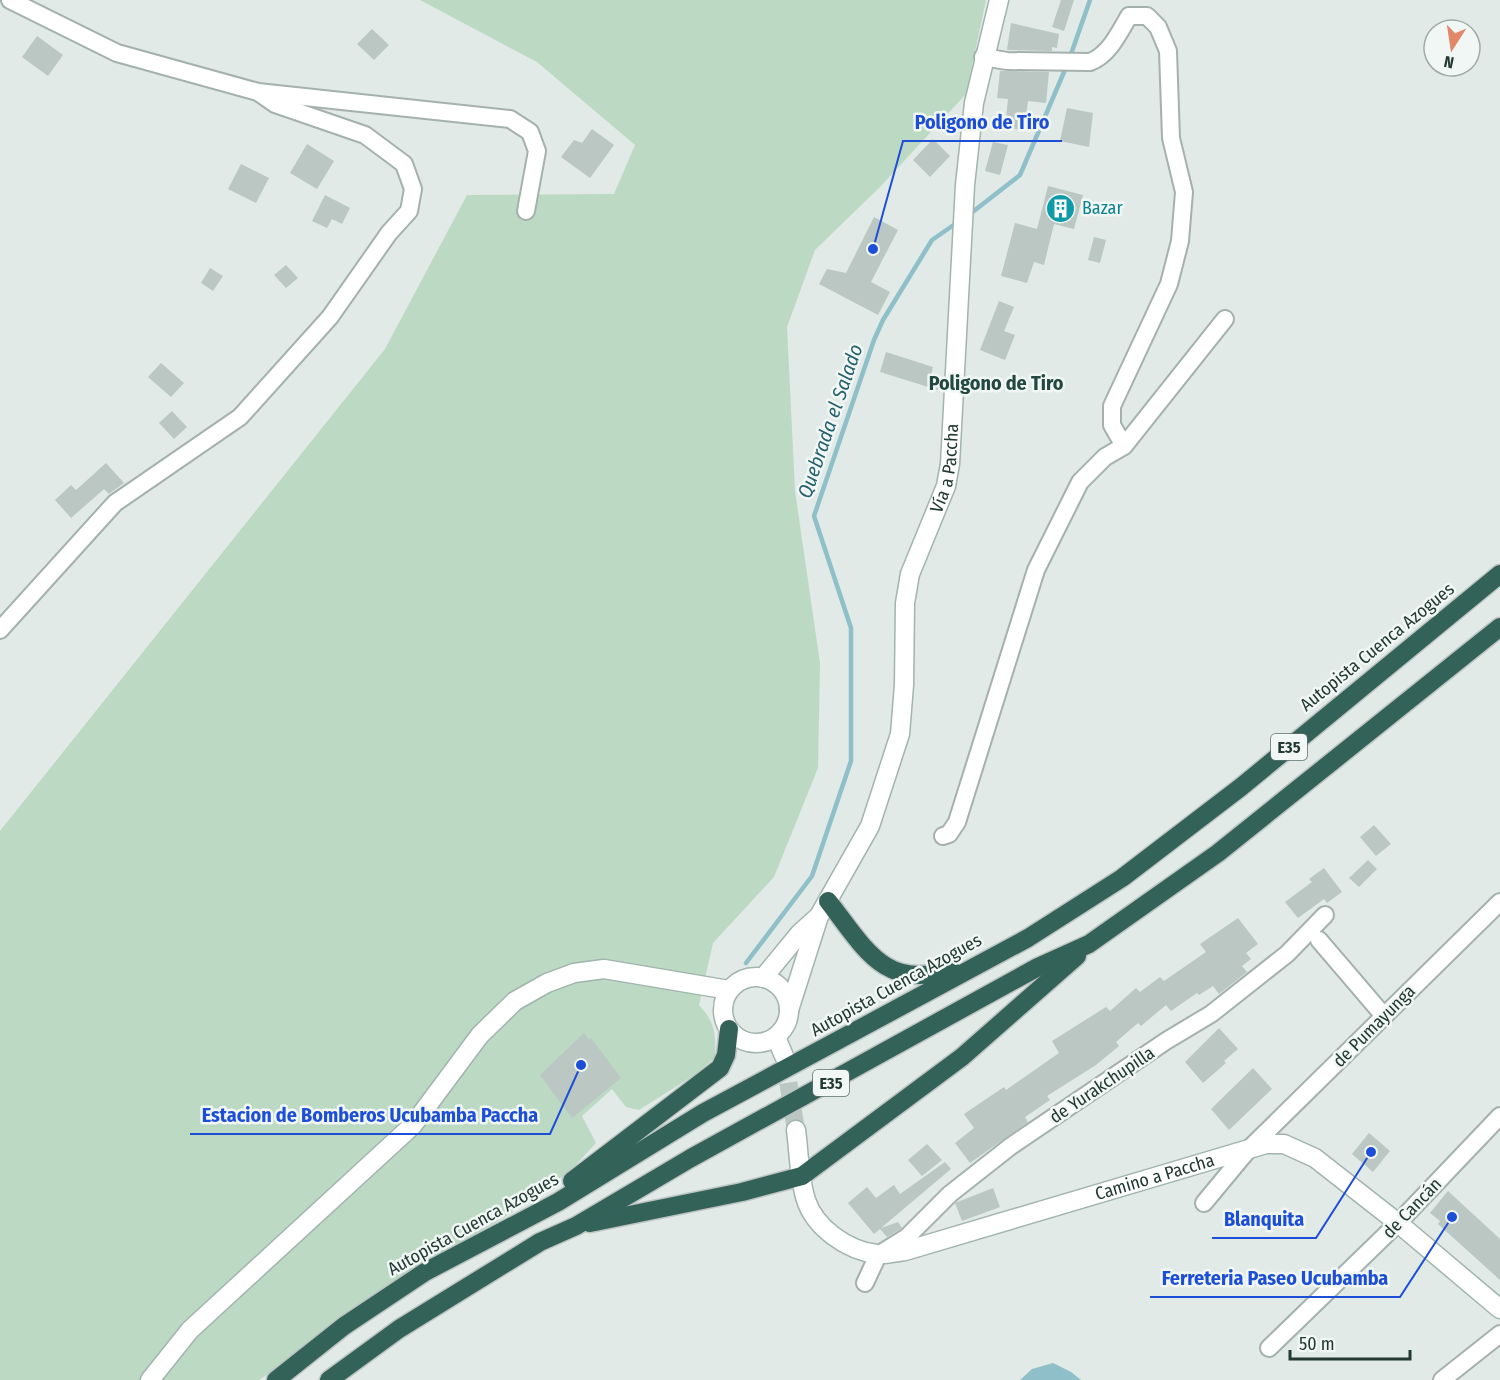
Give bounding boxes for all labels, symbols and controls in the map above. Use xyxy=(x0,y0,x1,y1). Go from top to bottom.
north arrow xyxy=(1422,18,1482,78)
text: N xyxy=(1442,52,1456,72)
callout: Poligono de Tiro xyxy=(903,103,1062,141)
text: Poligono de Tiro xyxy=(915,110,1050,134)
building icon: Bazar xyxy=(1045,192,1077,224)
place label: Bazar xyxy=(1082,197,1123,219)
water label: Quebrada el Salado xyxy=(792,341,868,501)
district label: Poligono de Tiro xyxy=(929,371,1064,395)
street label: Vía a Paccha xyxy=(925,423,963,516)
street label: Autopista Cuenca Azogues xyxy=(1295,578,1459,716)
road number: E35 xyxy=(1271,734,1307,760)
street label: Autopista Cuenca Azogues xyxy=(807,929,986,1041)
street label: de Pumayunga xyxy=(1328,980,1420,1072)
street label: de Yurakchupilla xyxy=(1045,1042,1159,1128)
road number: E35 xyxy=(813,1070,849,1096)
callout: Estacion de Bomberos Ucubamba Paccha xyxy=(190,1096,550,1134)
text: Estacion de Bomberos Ucubamba Paccha xyxy=(202,1103,538,1127)
street label: Camino a Paccha xyxy=(1092,1149,1217,1205)
street label: Autopista Cuenca Azogues xyxy=(384,1168,563,1280)
street label: de Cancán xyxy=(1378,1173,1446,1243)
callout: Blanquita xyxy=(1212,1200,1316,1238)
text: Blanquita xyxy=(1224,1207,1304,1231)
callout: Ferreteria Paseo Ucubamba xyxy=(1150,1259,1400,1297)
text: Ferreteria Paseo Ucubamba xyxy=(1162,1266,1388,1290)
scale bar xyxy=(1290,1323,1410,1361)
text: 50 m xyxy=(1299,1333,1335,1355)

